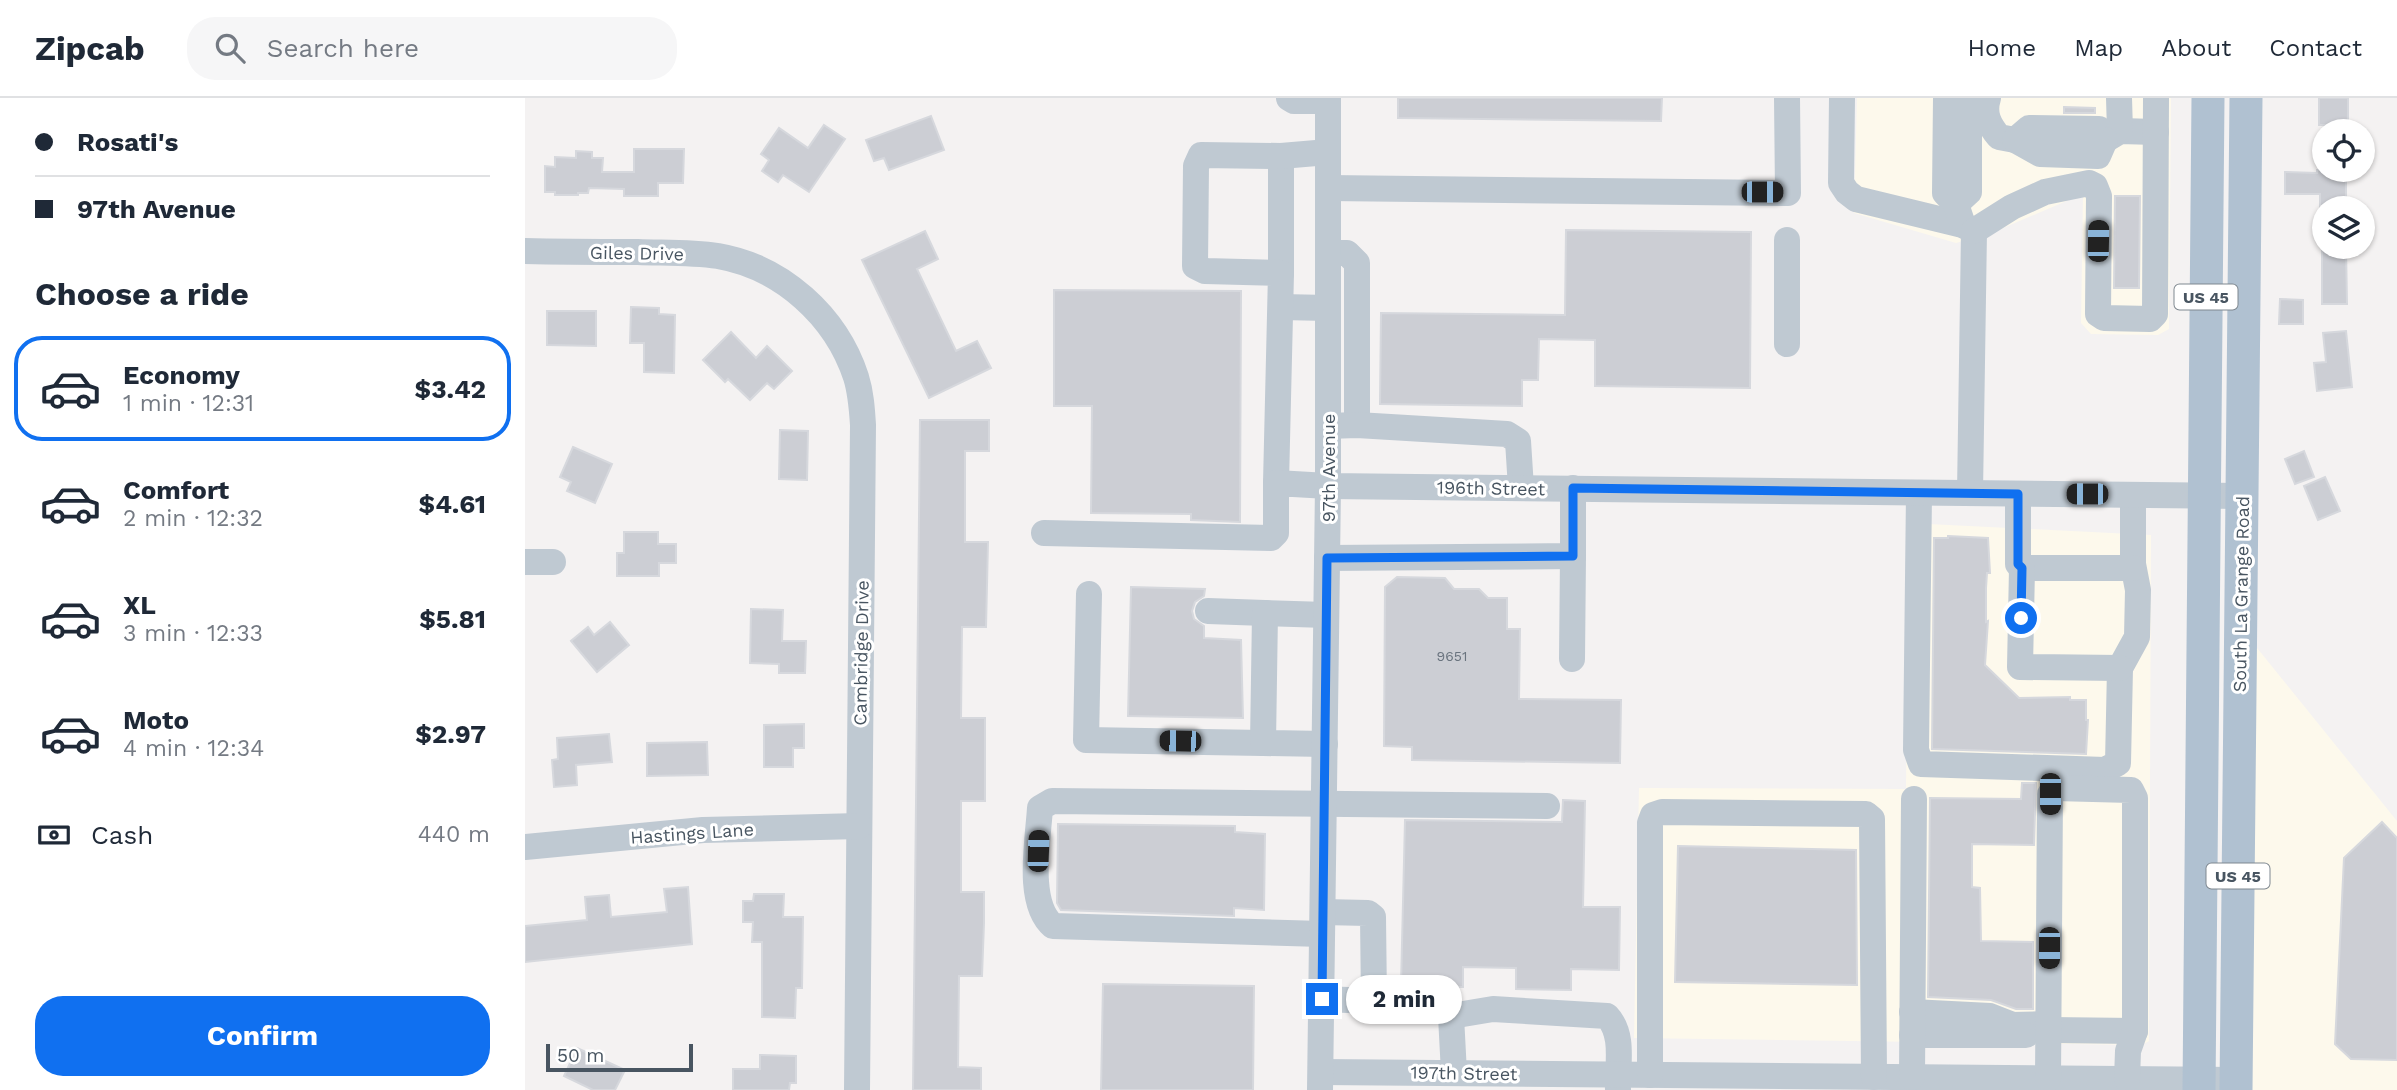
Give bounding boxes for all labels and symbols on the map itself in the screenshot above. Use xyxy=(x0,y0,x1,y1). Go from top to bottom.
car xyxy=(1742,182,1784,203)
car xyxy=(2088,220,2109,262)
street label: Giles Drive xyxy=(590,242,684,264)
road number: US 45 xyxy=(2175,284,2237,309)
street label: 97th Avenue xyxy=(1318,414,1339,522)
street label: 196th Street xyxy=(1437,477,1546,499)
car xyxy=(2067,484,2109,505)
street label: South La Grange Road xyxy=(2229,496,2253,692)
street label: Cambridge Drive xyxy=(849,580,873,726)
route start xyxy=(2005,602,2037,634)
house number: 9651 xyxy=(1437,648,1467,664)
car xyxy=(1159,730,1202,752)
car xyxy=(2040,773,2061,815)
street label: Hastings Lane xyxy=(629,818,755,848)
car xyxy=(1027,830,1050,872)
road number: US 45 xyxy=(2207,863,2269,888)
car xyxy=(2039,927,2060,969)
callout: 2 min xyxy=(1347,974,1462,1024)
route end xyxy=(1306,983,1338,1015)
scale bar xyxy=(546,1041,693,1073)
street label: 197th Street xyxy=(1410,1062,1518,1084)

